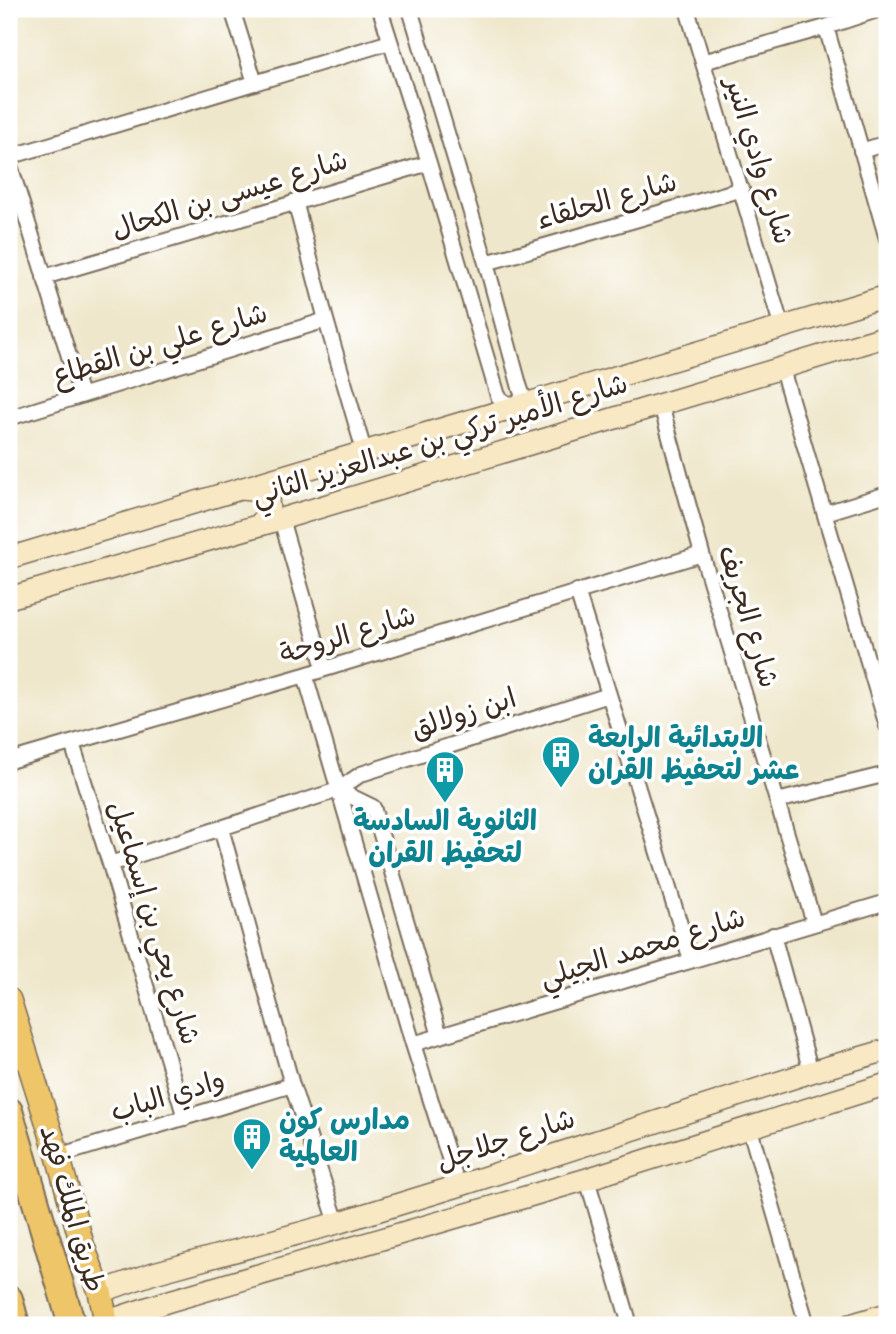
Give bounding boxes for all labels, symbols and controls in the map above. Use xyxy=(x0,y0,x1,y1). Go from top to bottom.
street label: شارع وادي النير xyxy=(714,71,801,249)
street label: شارع عيسى بن الكحال xyxy=(107,142,353,250)
street label: شارع الحلقاء xyxy=(532,164,682,240)
street label: شارع علي بن القطاع xyxy=(48,296,274,400)
street label: شارع الأمير تركي بن عبدالعزيز الثاني xyxy=(247,364,634,520)
street label: شارع الجريف xyxy=(708,541,786,693)
street label: شارع الروحة xyxy=(275,598,421,674)
street label: ابن زولالق xyxy=(407,681,521,749)
place label: الابتدائية الرابعة عشر لتحفيظ القران xyxy=(588,721,799,790)
building icon: الابتدائية الرابعة عشر لتحفيظ القران xyxy=(540,734,582,789)
building icon: الثانوية السادسة لتحفيظ القران xyxy=(424,749,466,804)
street label: شارع يحي بن إسماعيل xyxy=(94,796,208,1051)
place label: الثانوية السادسة لتحفيظ القران xyxy=(353,804,537,873)
street label: شارع محمد الجيلي xyxy=(536,900,751,1002)
street label: وادي الباب xyxy=(106,1062,230,1132)
street label: شارع جلاجل xyxy=(432,1101,580,1181)
place label: مدارس كون العالمية xyxy=(279,1103,410,1172)
building icon: مدارس كون العالمية xyxy=(231,1116,273,1171)
street label: طريق الملك فهد xyxy=(29,1121,113,1297)

